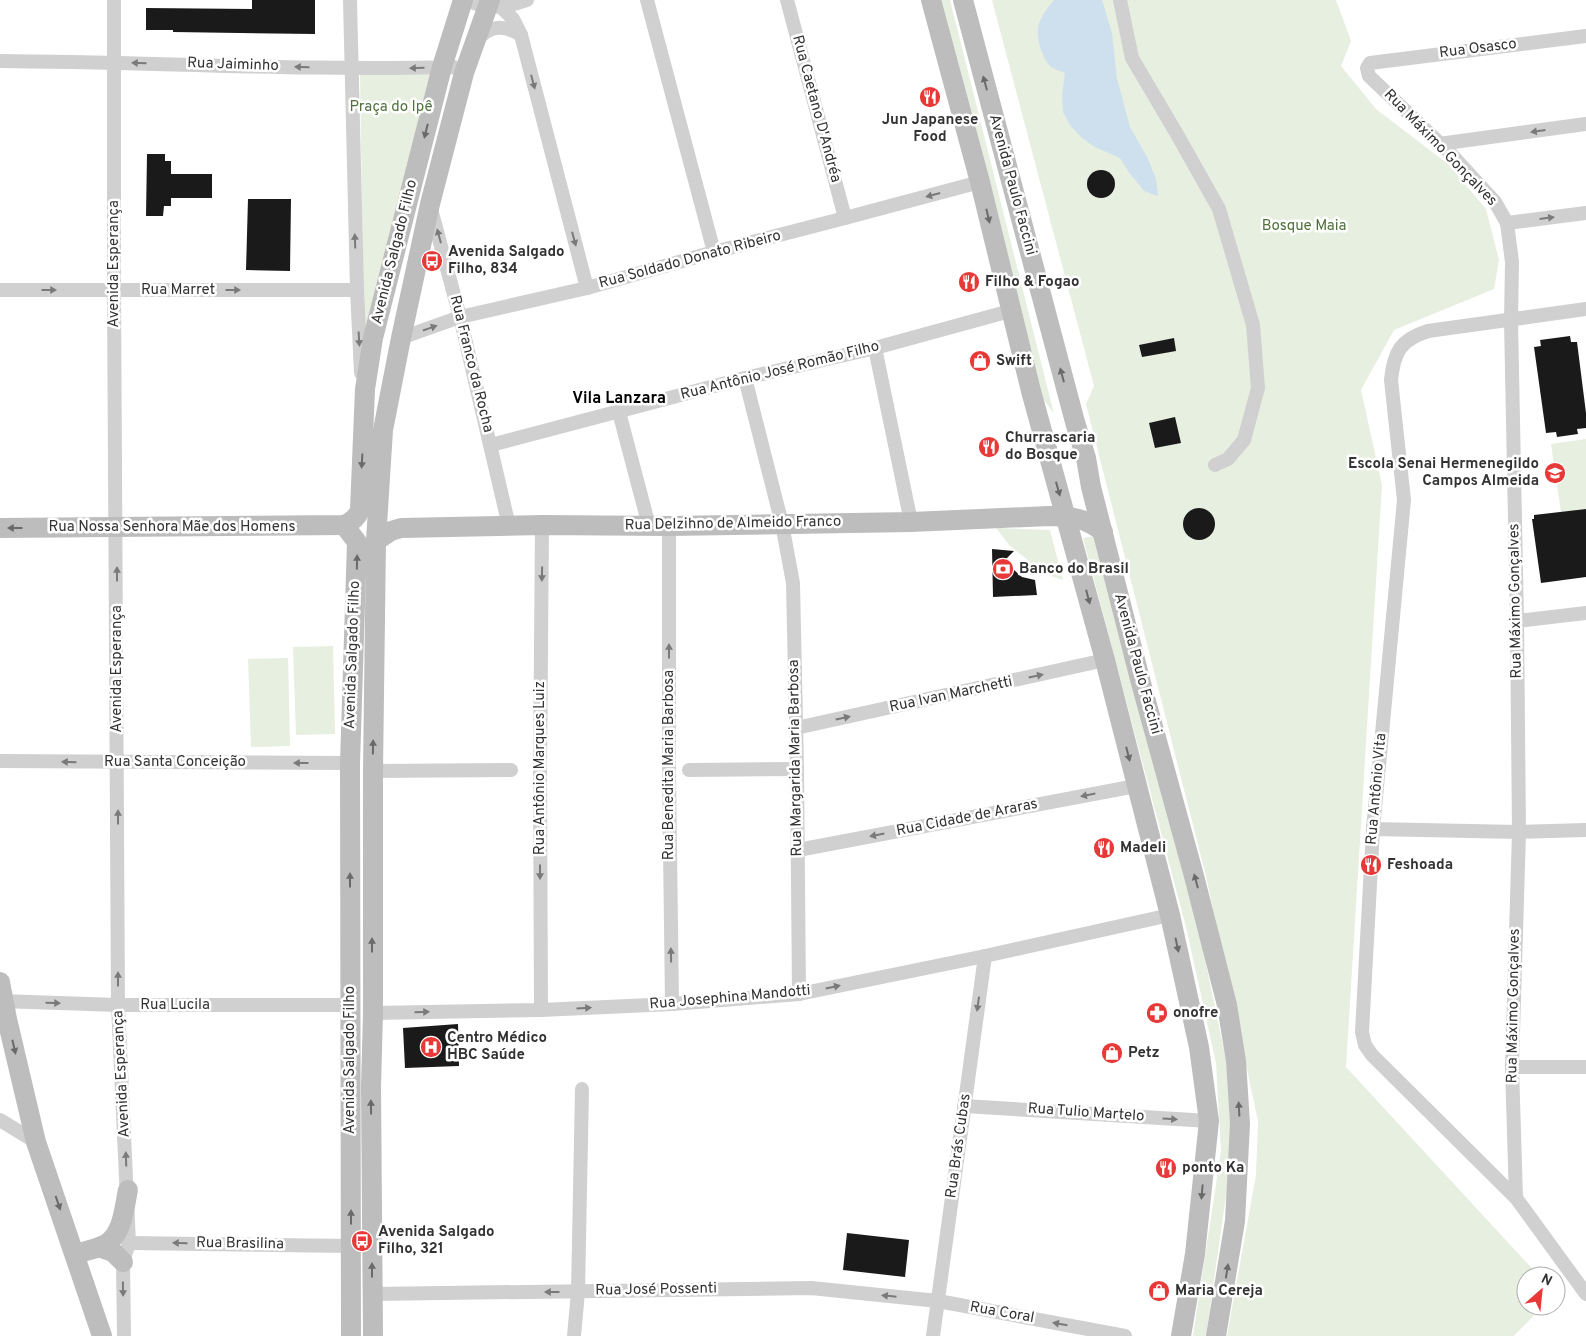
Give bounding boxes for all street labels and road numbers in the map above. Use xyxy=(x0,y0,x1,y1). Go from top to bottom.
street label: Rua Caetano D'Andréa xyxy=(787,33,845,185)
street label: Rua Osasco xyxy=(1438,35,1518,63)
street label: Rua Jaiminho xyxy=(187,54,279,76)
street label: Rua Máximo Gonçalves xyxy=(1379,86,1501,210)
street label: Avenida Paulo Faccini xyxy=(984,112,1040,258)
street label: Avenida Salgado Filho xyxy=(368,178,422,326)
street label: Avenida Esperança xyxy=(105,200,124,328)
street label: Rua Soldado Donato Ribeiro xyxy=(597,227,783,293)
street label: Rua Marret xyxy=(141,281,215,300)
street label: Rua Franco da Rocha xyxy=(445,293,497,435)
street label: Rua Antônio José Romão Filho xyxy=(679,337,881,405)
street label: Rua Delzihno de Almeido Franco xyxy=(625,513,841,535)
street label: Rua Nossa Senhora Mãe dos Homens xyxy=(49,518,295,537)
street label: Rua Máximo Gonçalves xyxy=(1505,523,1527,679)
street label: Avenida Salgado Filho xyxy=(341,581,365,729)
street label: Avenida Paulo Faccini xyxy=(1109,591,1165,737)
street label: Avenida Esperança xyxy=(108,605,127,733)
street label: Rua Margarida Maria Barbosa xyxy=(785,659,807,857)
street label: Rua Benedita Maria Barbosa xyxy=(660,670,679,860)
street label: Rua Ivan Marchetti xyxy=(888,673,1014,717)
street label: Rua Antônio Marques Luiz xyxy=(531,681,550,855)
street label: Rua Antônio Vita xyxy=(1363,732,1391,846)
street label: Rua Santa Conceição xyxy=(104,753,246,772)
street label: Rua Cidade de Araras xyxy=(895,795,1039,841)
street label: Rua Máximo Gonçalves xyxy=(1503,928,1525,1084)
street label: Rua Josephina Mandotti xyxy=(649,981,811,1015)
street label: Avenida Salgado Filho xyxy=(341,986,360,1134)
street label: Rua Lucila xyxy=(140,996,210,1015)
street label: Avenida Esperança xyxy=(109,1010,135,1138)
street label: Rua Brás Cubas xyxy=(942,1092,976,1200)
street label: Rua Tulio Martelo xyxy=(1027,1099,1145,1127)
street label: Rua Brasilina xyxy=(196,1234,284,1254)
street label: Rua José Possenti xyxy=(595,1279,717,1301)
street label: Rua Coral xyxy=(968,1298,1036,1328)

